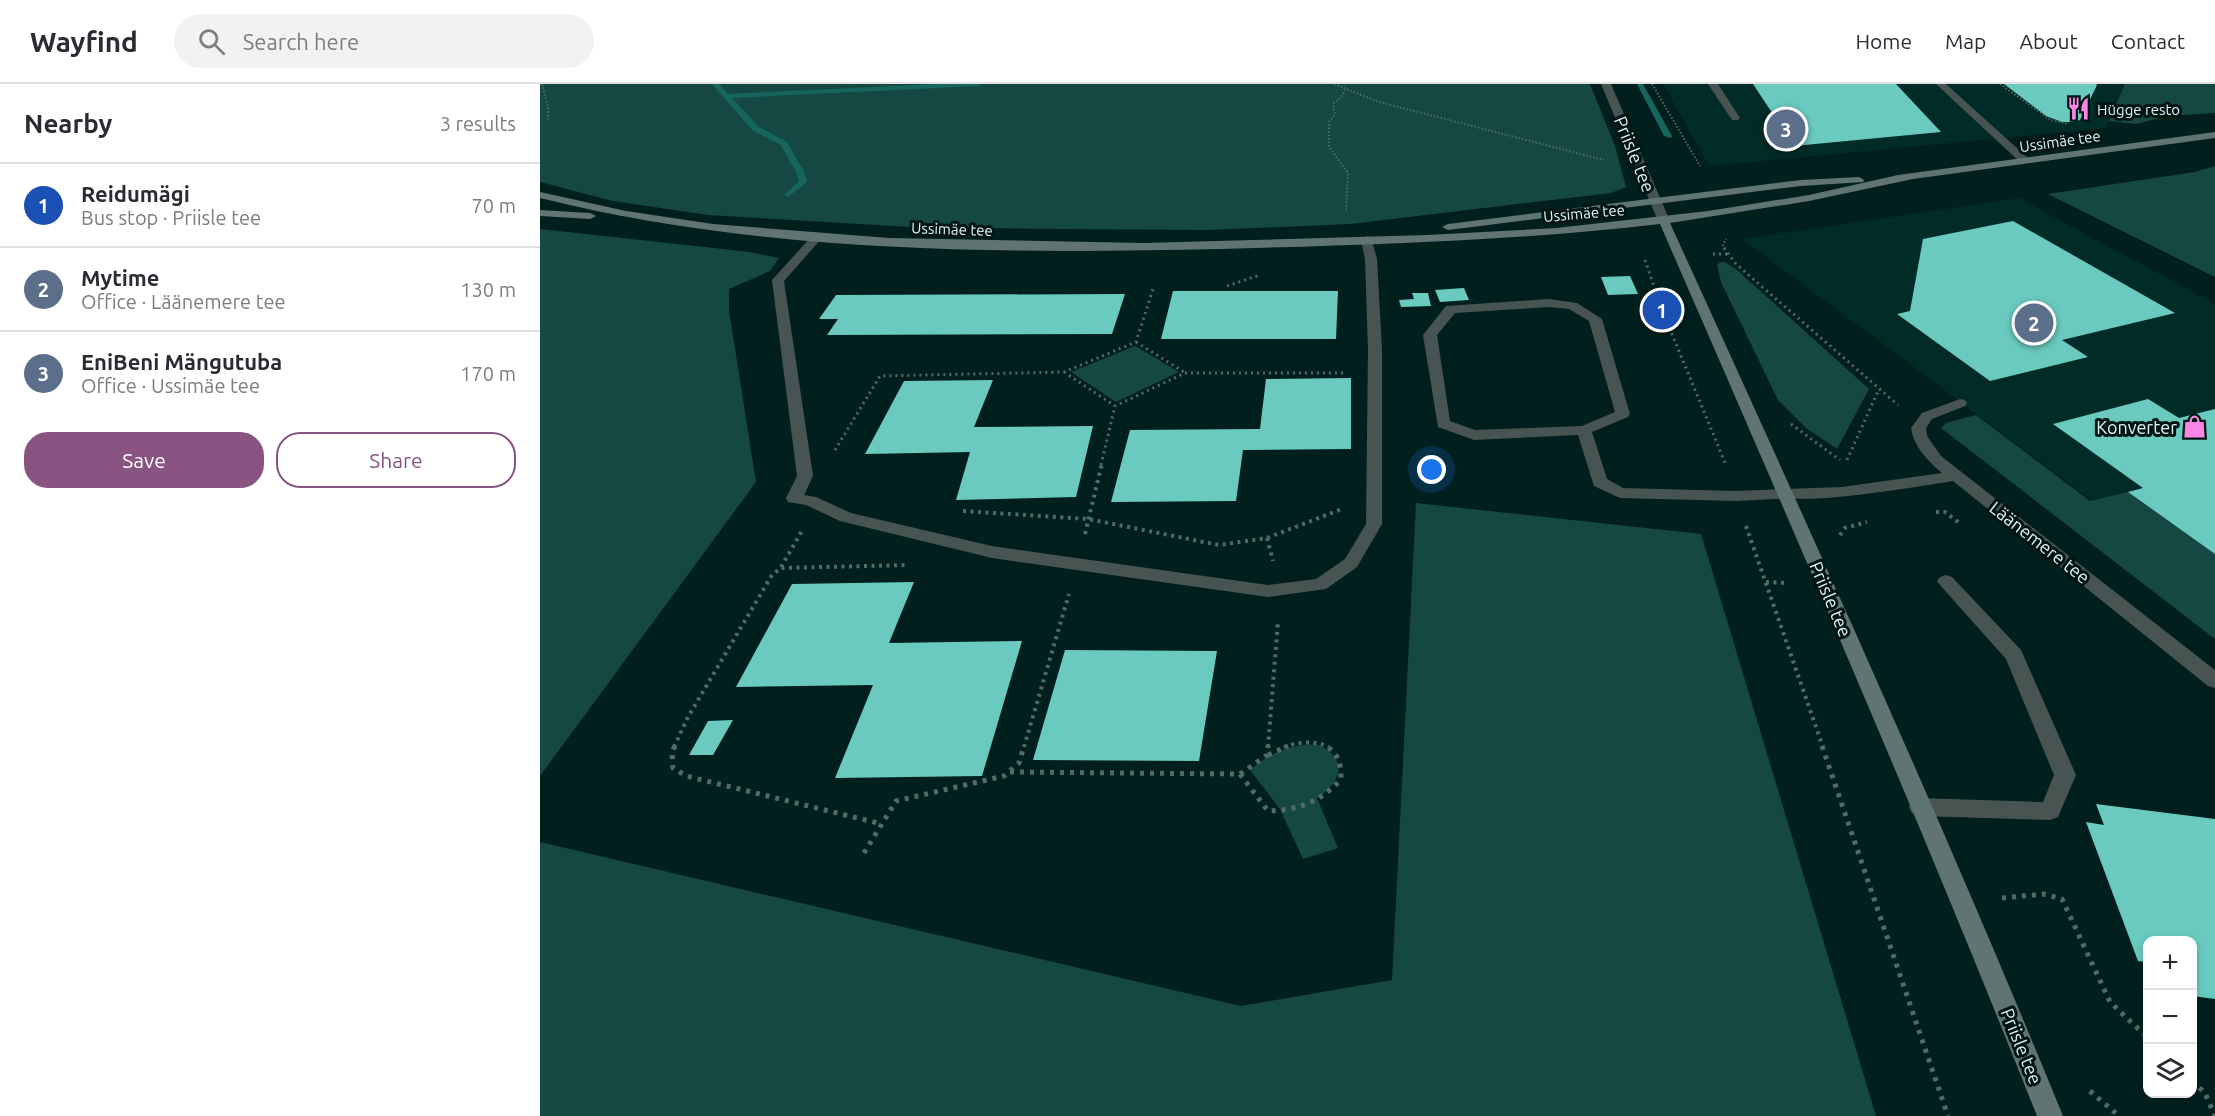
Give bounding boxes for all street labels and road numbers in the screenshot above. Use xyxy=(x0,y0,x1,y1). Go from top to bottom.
street label: Priisle tee xyxy=(1611,113,1659,195)
street label: Ussimäe tee xyxy=(2018,127,2102,155)
street label: Ussimäe tee xyxy=(1543,201,1625,225)
street label: Ussimäe tee xyxy=(911,219,993,239)
street label: Läänemere tee xyxy=(1986,497,2094,587)
street label: Priisle tee xyxy=(1806,558,1856,640)
street label: Priisle tee xyxy=(1998,1005,2046,1087)

